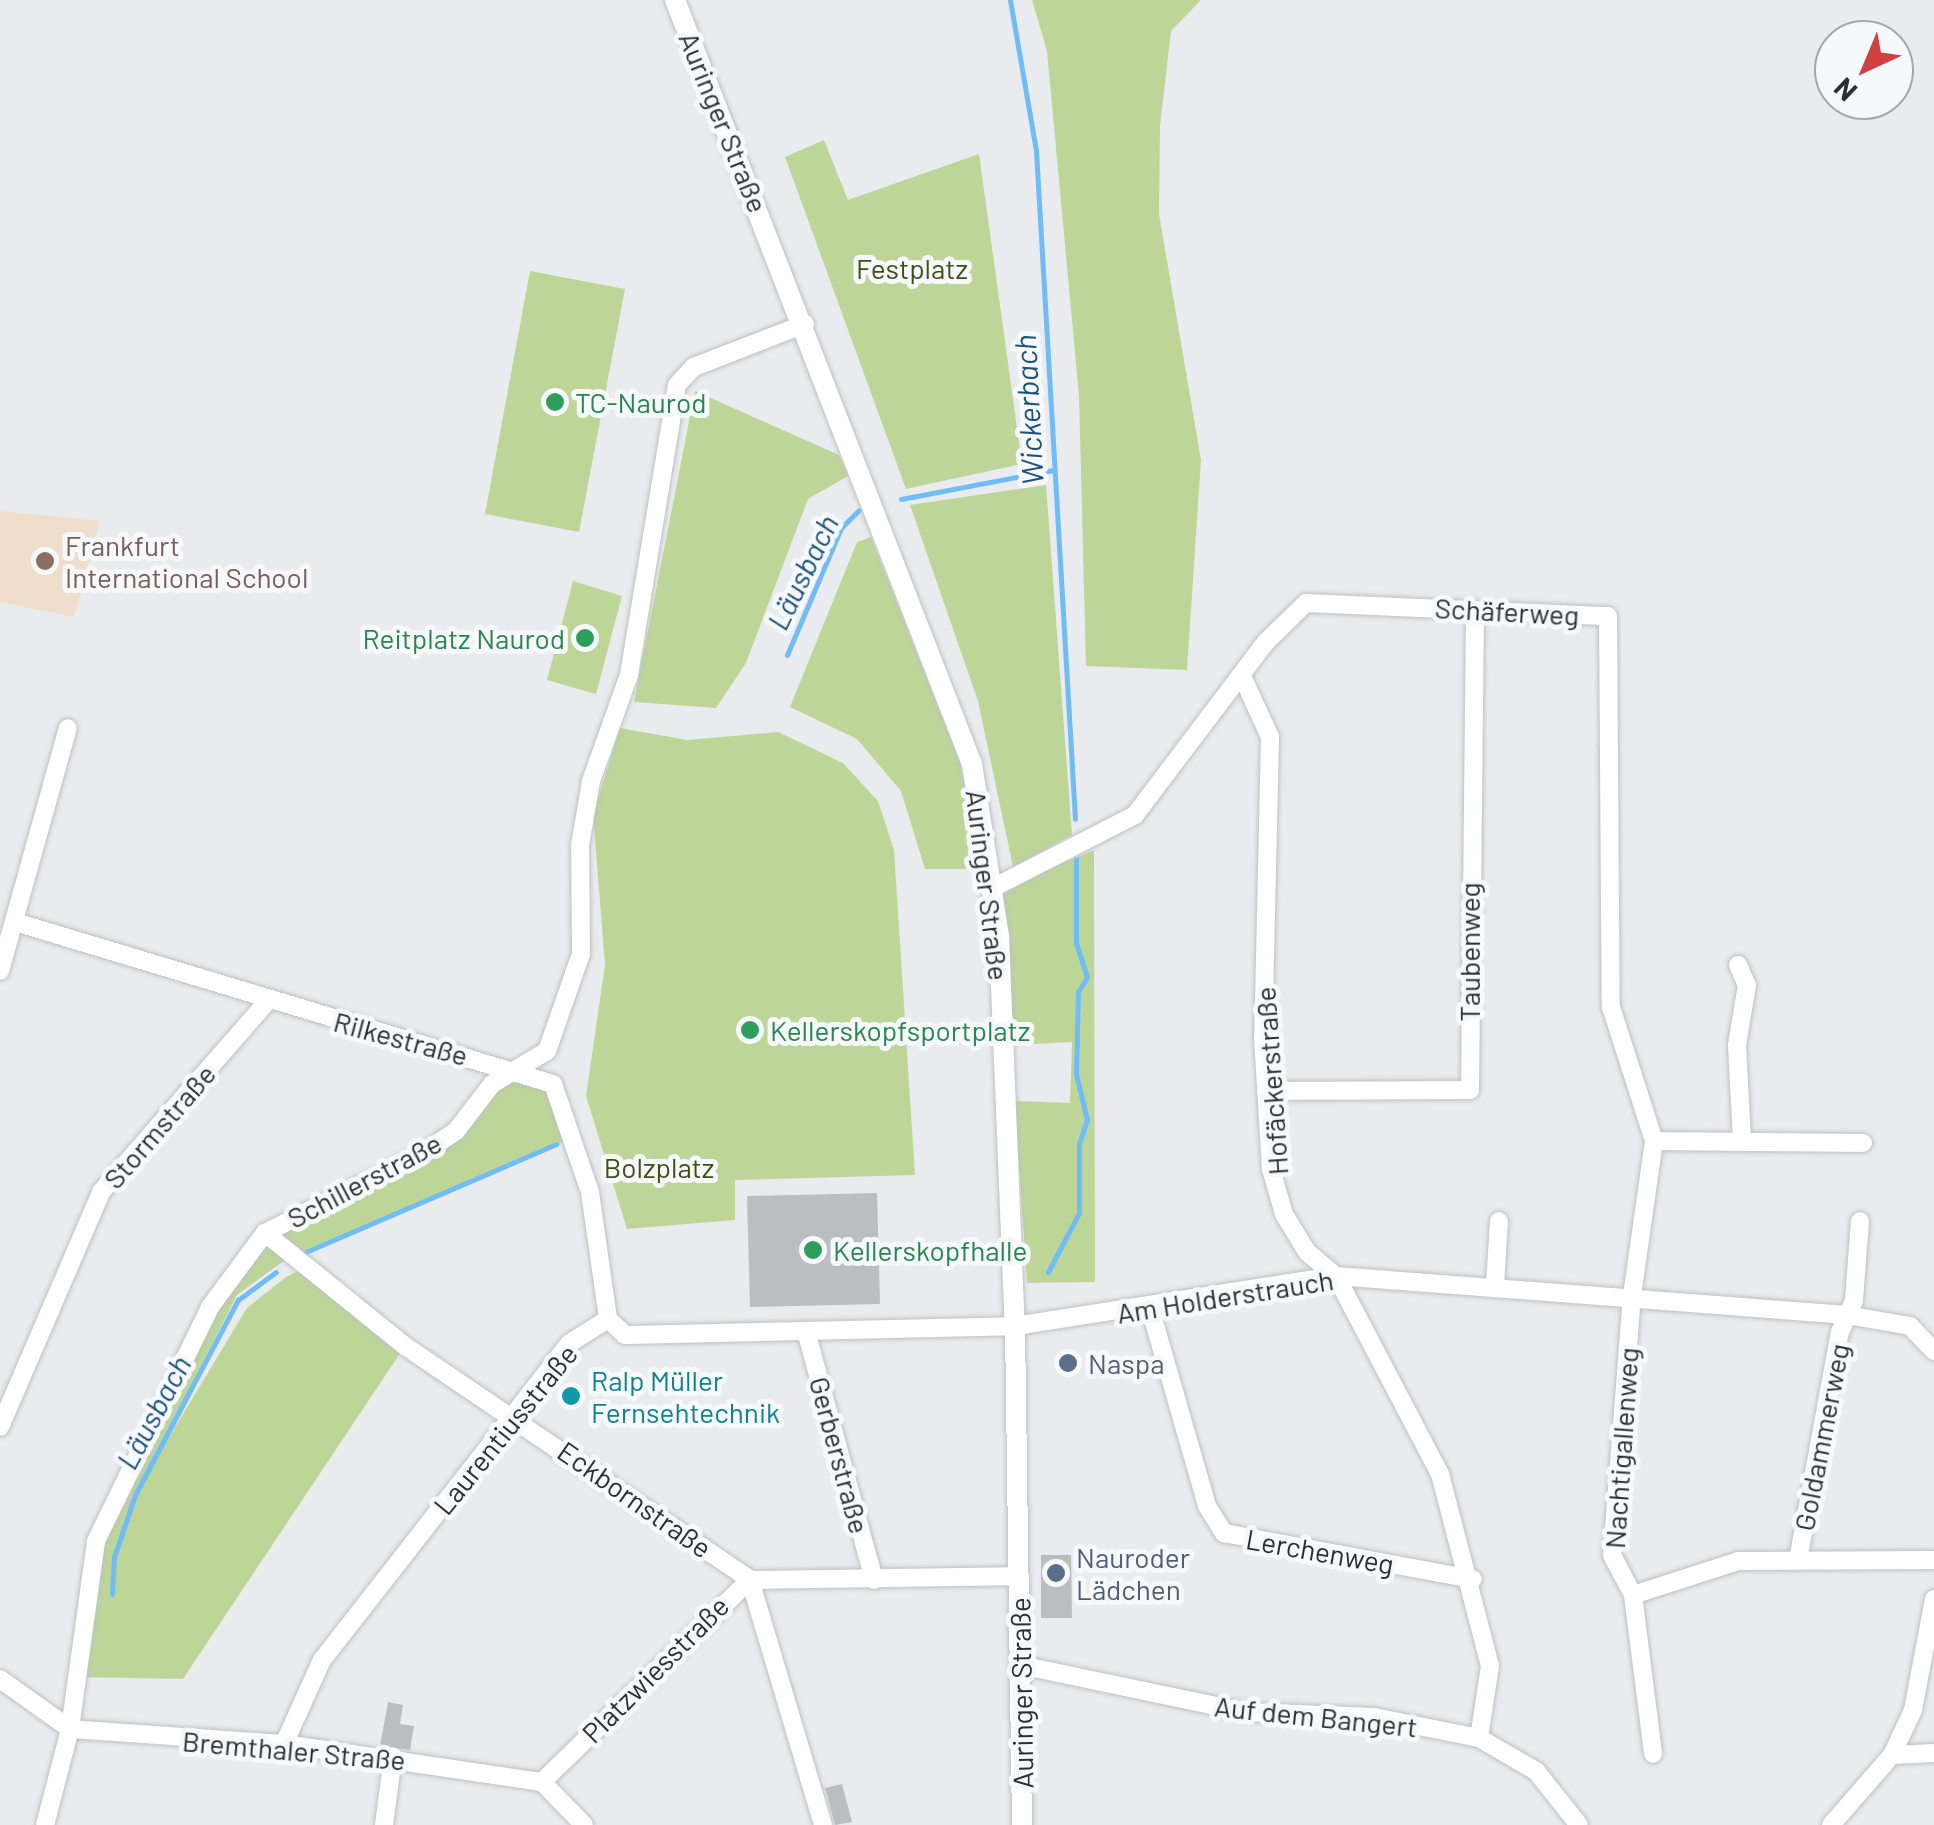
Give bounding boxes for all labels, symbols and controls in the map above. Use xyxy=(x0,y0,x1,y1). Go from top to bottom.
north arrow xyxy=(1814,20,1914,120)
street label: Auringer Straße xyxy=(673,27,775,217)
text: N xyxy=(1826,71,1863,109)
park label: Festplatz xyxy=(856,251,968,285)
water label: Wickerbach xyxy=(1006,334,1050,486)
place label: TC-Naurod xyxy=(575,385,706,419)
marker: TC-Naurod xyxy=(544,391,566,413)
water label: Läusbach xyxy=(759,509,845,635)
place label: Frankfurt International School xyxy=(65,528,308,594)
marker: Frankfurt International School xyxy=(34,550,56,572)
street label: Schäferweg xyxy=(1434,590,1580,632)
place label: Reitplatz Naurod xyxy=(363,621,565,655)
marker: Reitplatz Naurod xyxy=(574,627,596,649)
street label: Auringer Straße xyxy=(960,788,1016,982)
street label: Taubenweg xyxy=(1452,882,1486,1022)
street label: Hofäckerstraße xyxy=(1248,986,1294,1176)
street label: Rilkestraße xyxy=(330,1004,472,1072)
place label: Kellerskopfsportplatz xyxy=(770,1013,1030,1047)
marker: Kellerskopfsportplatz xyxy=(739,1019,761,1041)
street label: Stormstraße xyxy=(96,1057,222,1195)
street label: Schillerstraße xyxy=(281,1125,447,1235)
park label: Bolzplatz xyxy=(604,1150,714,1184)
place label: Kellerskopfhalle xyxy=(833,1233,1027,1267)
marker: Kellerskopfhalle xyxy=(802,1239,824,1261)
street label: Am Holderstrauch xyxy=(1114,1262,1336,1330)
street label: Laurentiusstraße xyxy=(426,1337,584,1521)
street label: Goldammerweg xyxy=(1786,1341,1856,1533)
place label: Naspa xyxy=(1088,1346,1164,1380)
street label: Nachtigallenweg xyxy=(1597,1346,1645,1550)
water label: Läusbach xyxy=(108,1349,198,1475)
marker: Naspa xyxy=(1057,1352,1079,1374)
place label: Ralp Müller Fernsehtechnik xyxy=(591,1363,780,1429)
street label: Gerberstraße xyxy=(803,1373,877,1537)
marker: Ralp Müller Fernsehtechnik xyxy=(560,1385,582,1407)
street label: Eckbornstraße xyxy=(552,1434,718,1564)
street label: Lerchenweg xyxy=(1243,1521,1397,1581)
place label: Nauroder Lädchen xyxy=(1076,1540,1190,1606)
marker: Nauroder Lädchen xyxy=(1045,1562,1067,1584)
street label: Platzwiesstraße xyxy=(575,1589,735,1749)
street label: Auringer Straße xyxy=(1003,1597,1039,1789)
street label: Auf dem Bangert xyxy=(1213,1689,1419,1743)
street label: Bremthaler Straße xyxy=(181,1724,407,1776)

